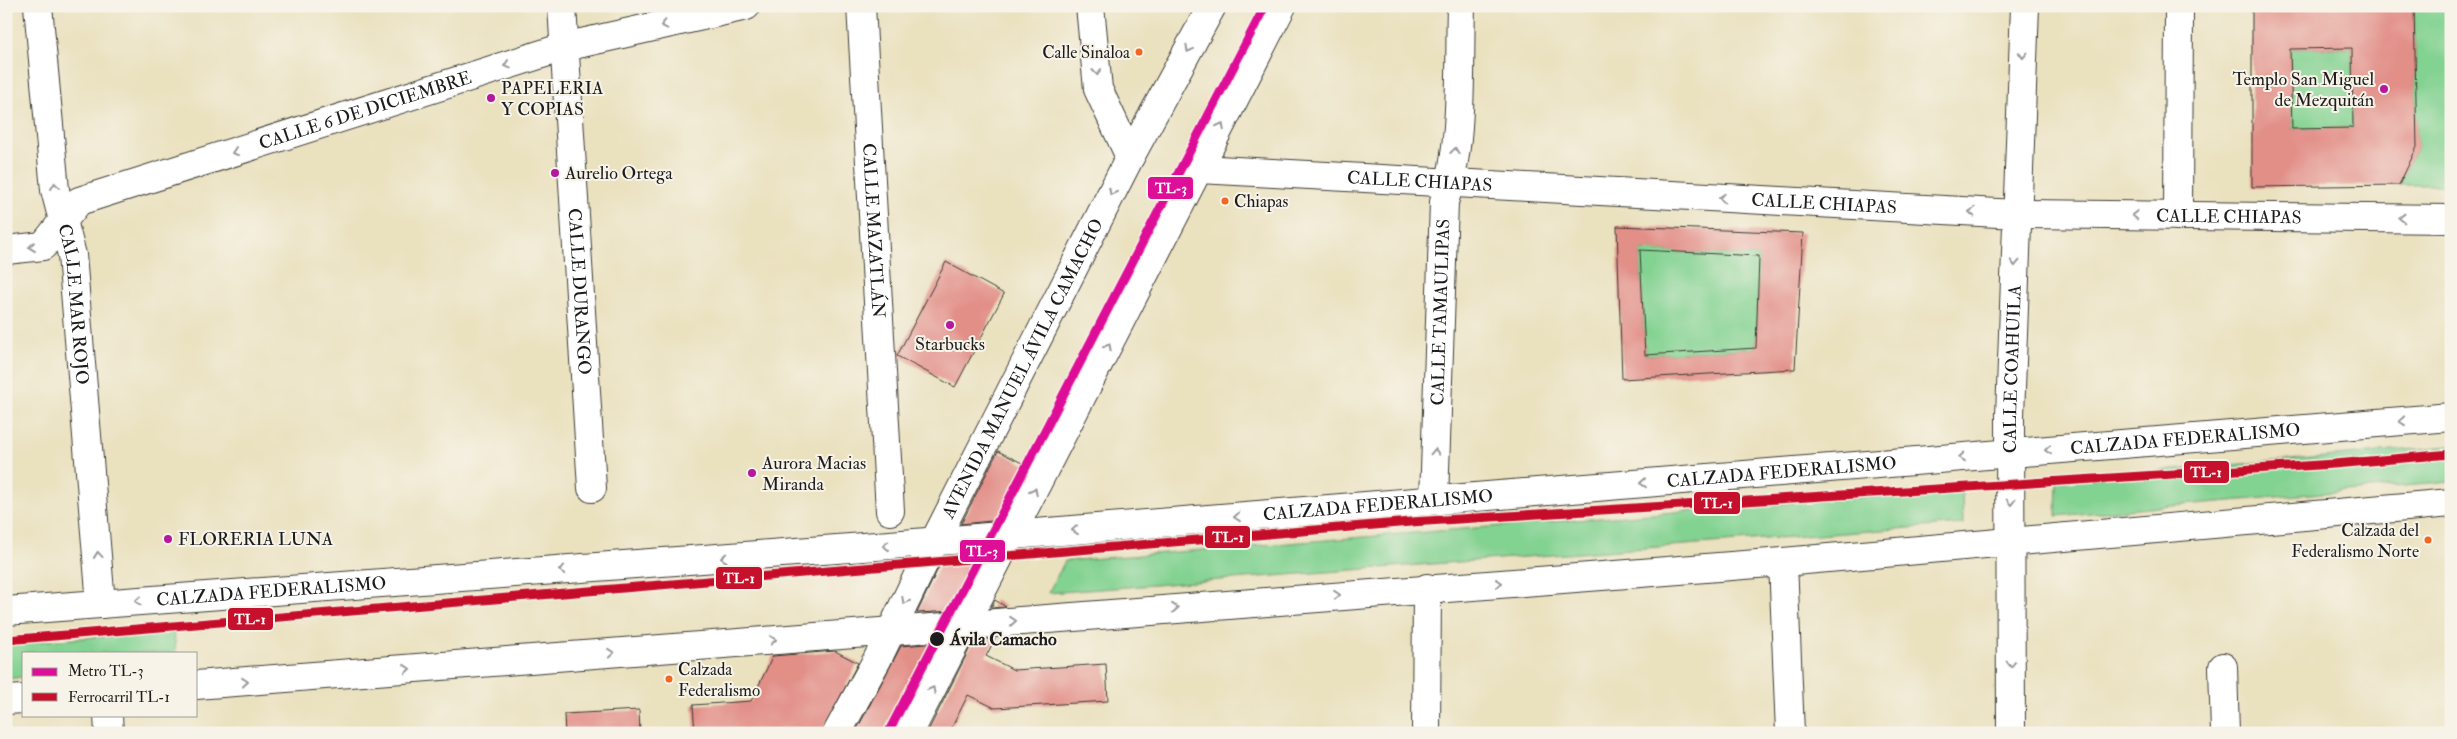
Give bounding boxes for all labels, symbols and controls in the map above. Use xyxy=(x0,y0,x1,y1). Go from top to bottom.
one-way arrow xyxy=(660,19,668,30)
place label: Calle Sinaloa xyxy=(1042,42,1131,63)
one-way arrow xyxy=(1185,44,1195,53)
marker: Calle Sinaloa xyxy=(1134,47,1144,57)
one-way arrow xyxy=(2018,52,2028,59)
one-way arrow xyxy=(503,60,511,70)
street label: CALLE 6 DE DICIEMBRE xyxy=(256,66,474,155)
one-way arrow xyxy=(1091,68,1102,76)
place label: Templo San Miguel de Mezquitán xyxy=(2232,68,2374,112)
place label: PAPELERIA Y COPIAS xyxy=(501,77,604,121)
marker: Templo San Miguel de Mezquitán xyxy=(2378,83,2390,95)
marker: PAPELERIA Y COPIAS xyxy=(485,92,497,104)
one-way arrow xyxy=(1215,122,1225,131)
street label: CALLE MAZATLÁN xyxy=(857,143,890,319)
one-way arrow xyxy=(232,146,240,156)
one-way arrow xyxy=(1449,146,1460,154)
place label: Aurelio Ortega xyxy=(564,162,673,185)
street label: CALLE CHIAPAS xyxy=(1346,166,1493,197)
marker: Aurelio Ortega xyxy=(549,167,561,179)
line badge: TL-3 xyxy=(1147,176,1194,200)
text: TL-3 xyxy=(1154,180,1187,197)
one-way arrow xyxy=(51,182,61,190)
one-way arrow xyxy=(1108,187,1118,196)
street label: CALLE CHIAPAS xyxy=(1751,188,1897,219)
place label: Chiapas xyxy=(1234,191,1288,213)
one-way arrow xyxy=(1718,193,1726,204)
marker: Chiapas xyxy=(1220,196,1230,206)
street label: CALLE CHIAPAS xyxy=(2156,205,2302,229)
one-way arrow xyxy=(1968,206,1976,217)
street label: CALLE DURANGO xyxy=(563,207,596,376)
one-way arrow xyxy=(2130,210,2138,221)
one-way arrow xyxy=(2398,213,2406,223)
street label: AVENIDA MANUEL ÁVILA CAMACHO xyxy=(936,215,1109,523)
street label: CALLE TAMAULIPAS xyxy=(1426,218,1455,406)
street label: CALLE MAR ROJO xyxy=(52,221,94,385)
one-way arrow xyxy=(28,241,36,252)
one-way arrow xyxy=(2010,260,2020,267)
street label: CALLE COAHUILA xyxy=(1999,284,2027,453)
marker: Starbucks xyxy=(944,319,956,331)
place label: Starbucks xyxy=(915,333,985,356)
one-way arrow xyxy=(1102,343,1112,352)
one-way arrow xyxy=(2398,415,2406,426)
street label: CALZADA FEDERALISMO xyxy=(2069,418,2301,460)
one-way arrow xyxy=(2044,444,2052,455)
one-way arrow xyxy=(1430,447,1441,455)
one-way arrow xyxy=(1958,451,1966,462)
place label: Aurora Macias Miranda xyxy=(761,452,866,496)
street label: CALZADA FEDERALISMO xyxy=(1666,452,1897,493)
line badge: TL-1 xyxy=(2183,460,2230,484)
text: TL-1 xyxy=(2189,464,2222,481)
marker: Aurora Macias Miranda xyxy=(746,467,758,479)
one-way arrow xyxy=(1639,478,1647,489)
street label: CALZADA FEDERALISMO xyxy=(1262,485,1494,526)
one-way arrow xyxy=(1028,488,1038,497)
line badge: TL-1 xyxy=(1693,491,1741,515)
text: TL-1 xyxy=(1700,495,1733,512)
one-way arrow xyxy=(2006,498,2016,506)
one-way arrow xyxy=(1233,511,1241,522)
place label: Calzada del Federalismo Norte xyxy=(2291,520,2420,562)
one-way arrow xyxy=(1071,524,1079,535)
line badge: TL-1 xyxy=(1204,525,1251,549)
place label: FLORERIA LUNA xyxy=(178,528,334,551)
text: TL-1 xyxy=(1211,529,1244,546)
marker: FLORERIA LUNA xyxy=(162,533,174,545)
marker: Calzada del Federalismo Norte xyxy=(2423,535,2433,545)
line badge: TL-3 xyxy=(959,539,1006,563)
one-way arrow xyxy=(882,540,890,551)
text: TL-3 xyxy=(965,543,998,560)
one-way arrow xyxy=(93,551,104,559)
one-way arrow xyxy=(719,552,727,563)
one-way arrow xyxy=(557,564,565,575)
line badge: TL-1 xyxy=(715,566,763,590)
text: TL-1 xyxy=(722,570,755,587)
street label: CALZADA FEDERALISMO xyxy=(155,572,387,612)
one-way arrow xyxy=(1496,577,1504,588)
one-way arrow xyxy=(1334,590,1342,601)
one-way arrow xyxy=(134,595,142,606)
one-way arrow xyxy=(901,596,911,605)
one-way arrow xyxy=(1172,603,1180,614)
line badge: TL-1 xyxy=(227,607,274,631)
text: TL-1 xyxy=(233,611,266,628)
one-way arrow xyxy=(1010,615,1018,626)
place label: Ávila Camacho xyxy=(949,627,1057,651)
marker: Ávila Camacho xyxy=(928,630,946,648)
one-way arrow xyxy=(770,634,778,645)
one-way arrow xyxy=(608,647,616,658)
legend xyxy=(22,652,198,716)
place label: Calzada Federalismo xyxy=(678,659,760,701)
one-way arrow xyxy=(2006,661,2016,669)
text: Metro TL-3 xyxy=(68,662,143,681)
one-way arrow xyxy=(403,663,411,674)
marker: Calzada Federalismo xyxy=(664,674,674,684)
one-way arrow xyxy=(241,676,249,687)
one-way arrow xyxy=(926,686,936,695)
text: Ferrocarril TL-1 xyxy=(68,688,170,707)

